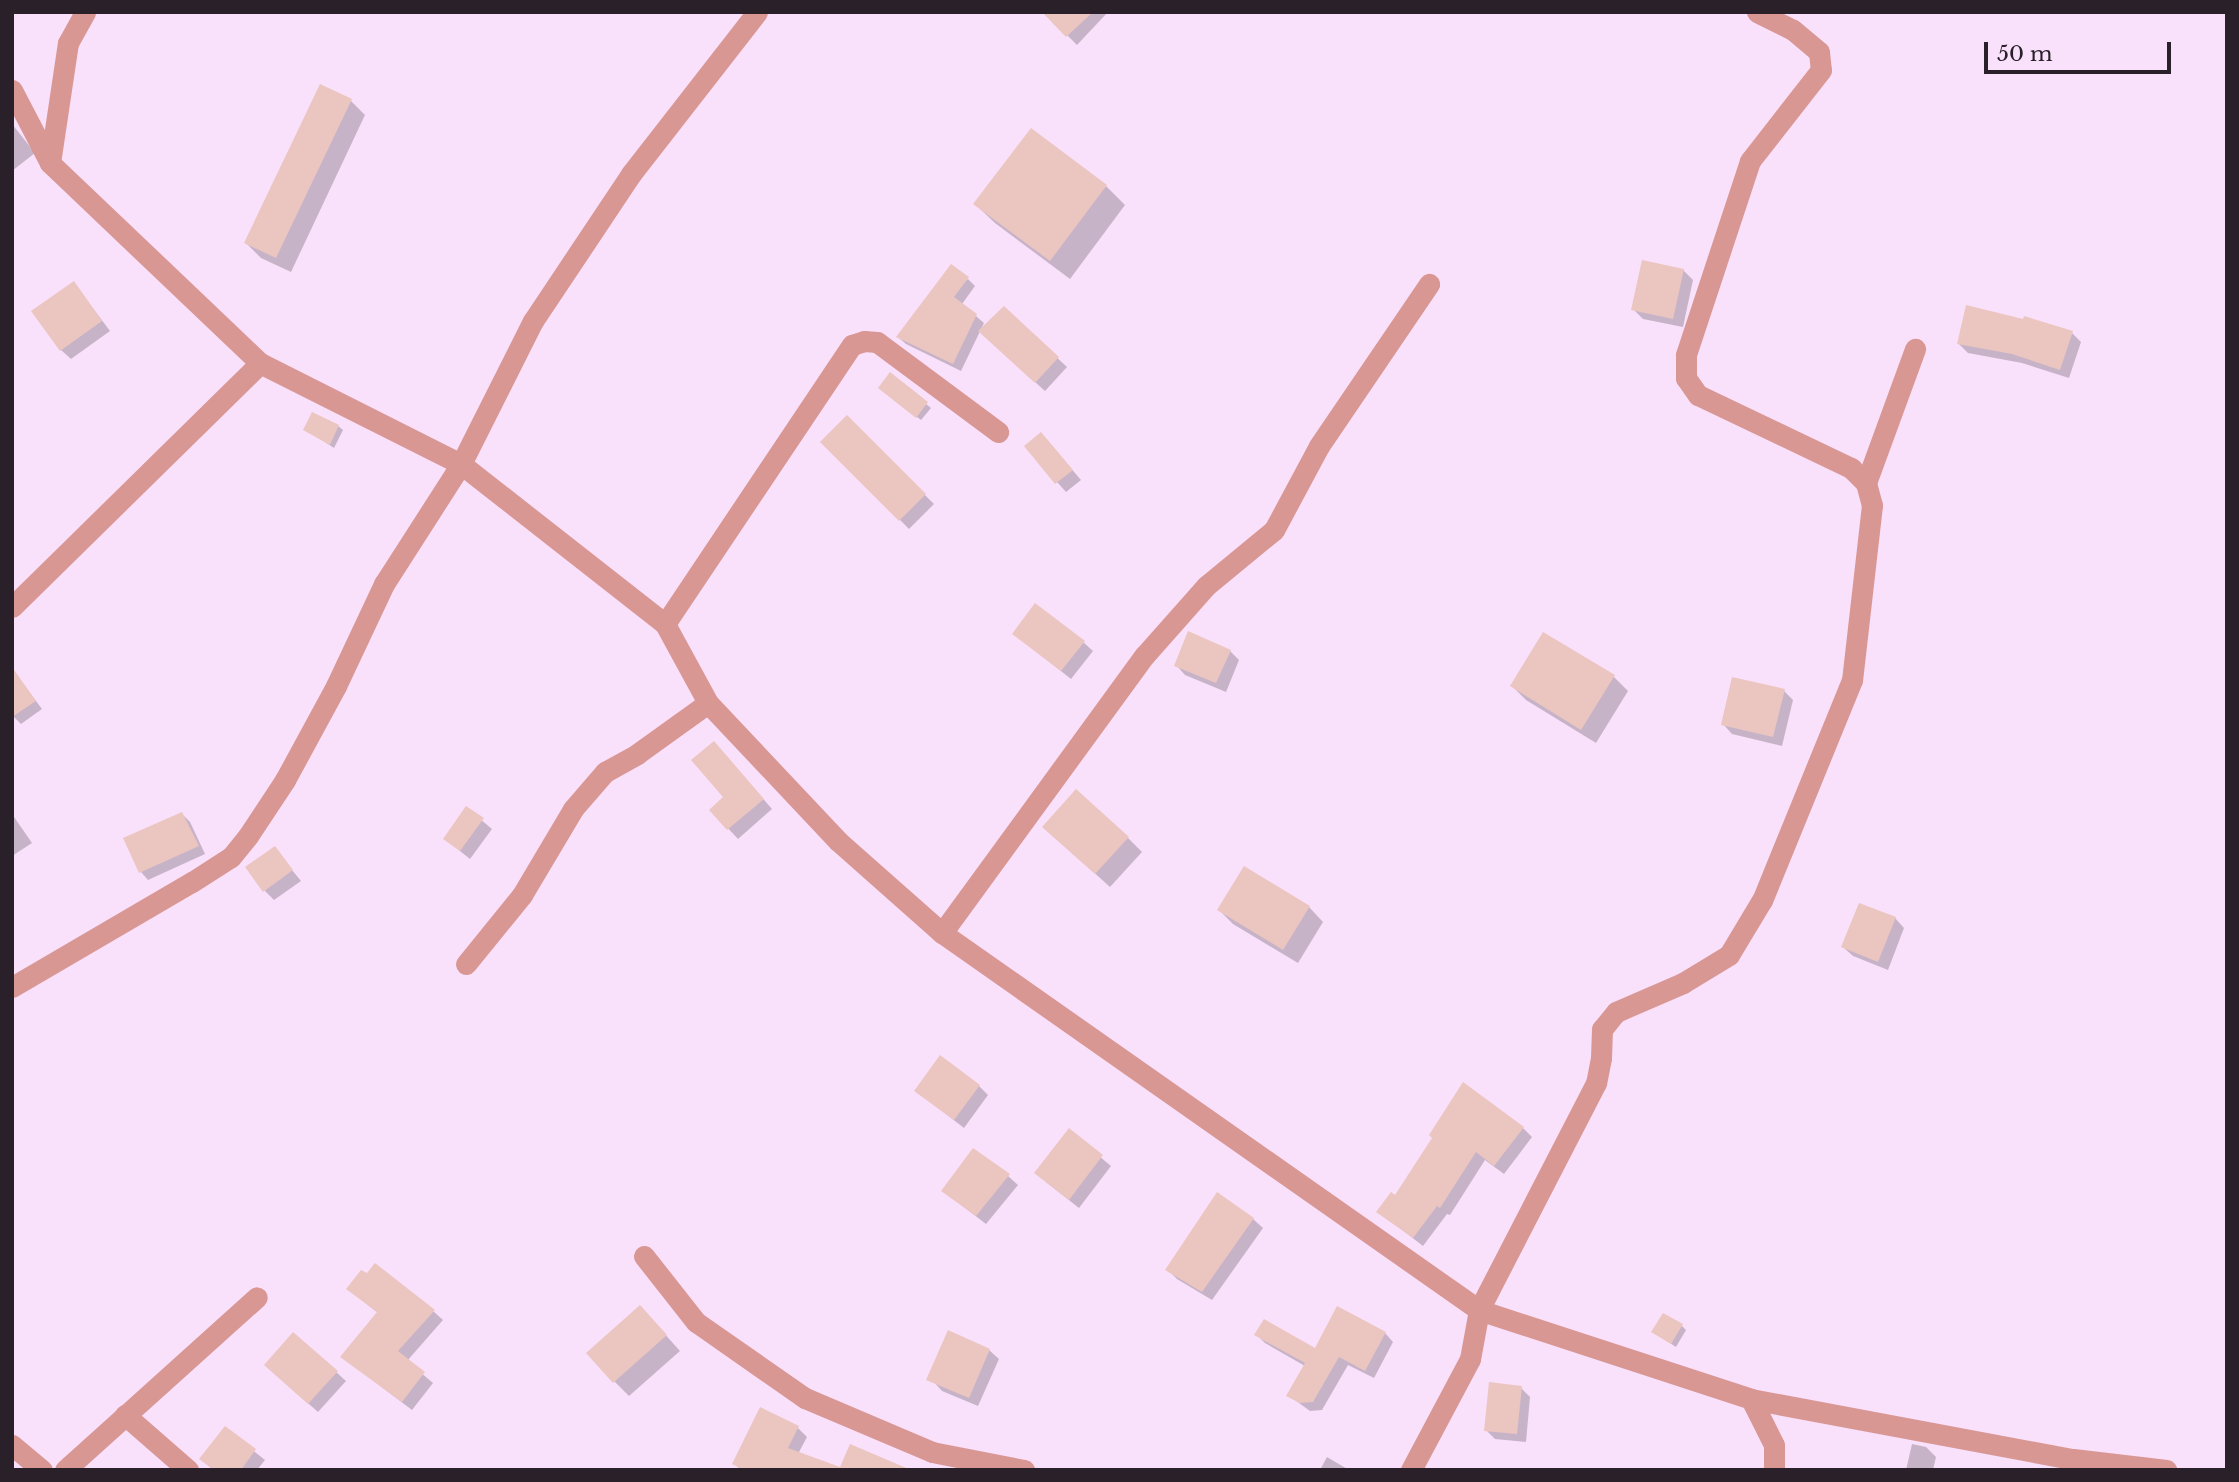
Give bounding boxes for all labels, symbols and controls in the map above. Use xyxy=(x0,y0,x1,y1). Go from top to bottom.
scale bar xyxy=(1987,28,2174,72)
text: 50 m xyxy=(1997,41,2052,67)

